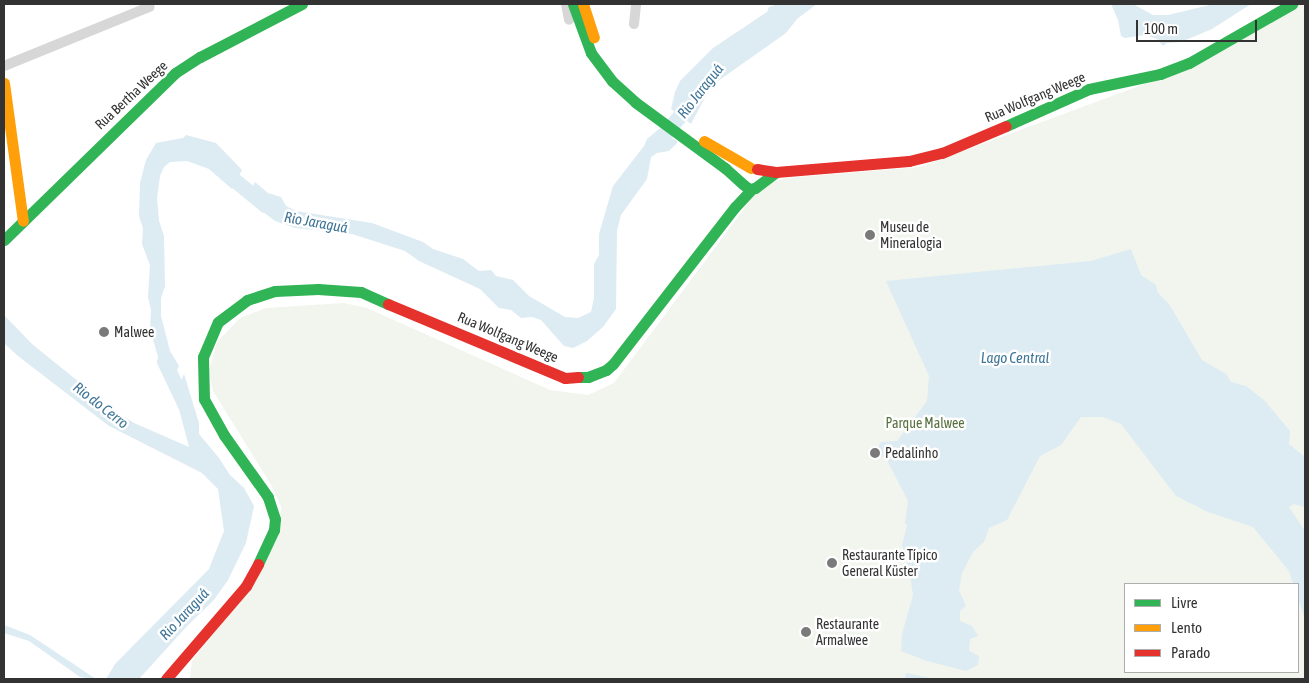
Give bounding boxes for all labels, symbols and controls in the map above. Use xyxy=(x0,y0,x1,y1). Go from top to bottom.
scale bar xyxy=(1139,10,1260,42)
text: 100 m xyxy=(1144,20,1178,37)
street label: Rua Bertha Weege xyxy=(91,57,171,133)
water label: Rio Jaraguá xyxy=(673,60,727,122)
street label: Rua Wolfgang Weege xyxy=(982,68,1088,126)
water label: Rio Jaraguá xyxy=(283,208,349,236)
place label: Museu de Mineralogia xyxy=(880,219,942,252)
marker: Museu de Mineralogia xyxy=(864,229,876,241)
street label: Rua Wolfgang Weege xyxy=(455,308,561,366)
place label: Malwee xyxy=(114,324,154,340)
marker: Malwee xyxy=(98,326,110,338)
water label: Lago Central xyxy=(981,349,1049,367)
water label: Rio do Cerro xyxy=(70,378,132,432)
park label: Parque Malwee xyxy=(885,415,965,431)
place label: Pedalinho xyxy=(885,445,938,461)
marker: Pedalinho xyxy=(869,447,881,459)
place label: Restaurante Típico General Küster xyxy=(842,547,938,580)
marker: Restaurante Típico General Küster xyxy=(826,557,838,569)
legend xyxy=(1124,583,1299,673)
water label: Rio Jaraguá xyxy=(156,584,212,644)
text: Livre xyxy=(1171,594,1198,611)
place label: Restaurante Armalwee xyxy=(816,616,879,648)
text: Lento xyxy=(1171,619,1202,636)
marker: Restaurante Armalwee xyxy=(800,626,812,638)
text: Parado xyxy=(1171,644,1210,661)

